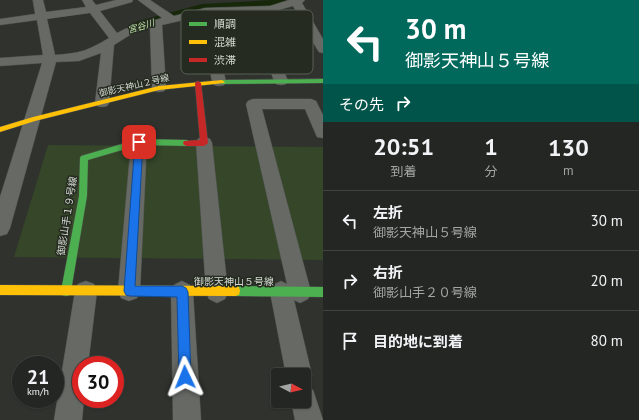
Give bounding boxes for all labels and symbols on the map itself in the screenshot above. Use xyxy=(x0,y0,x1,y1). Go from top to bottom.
legend xyxy=(181,10,313,74)
water label: 宮谷川 xyxy=(126,17,156,35)
text: 順調 xyxy=(214,17,236,31)
text: 混雑 xyxy=(214,35,236,49)
text: 渋滞 xyxy=(214,53,236,67)
street label: 御影天神山２号線 xyxy=(98,71,171,98)
pin xyxy=(122,125,156,159)
street label: 御影山手１９号線 xyxy=(54,175,80,257)
street label: 御影天神山５号線 xyxy=(194,275,274,288)
speed limit sign: 30 xyxy=(72,356,124,408)
position arrow xyxy=(164,356,206,398)
north arrow xyxy=(271,368,311,408)

